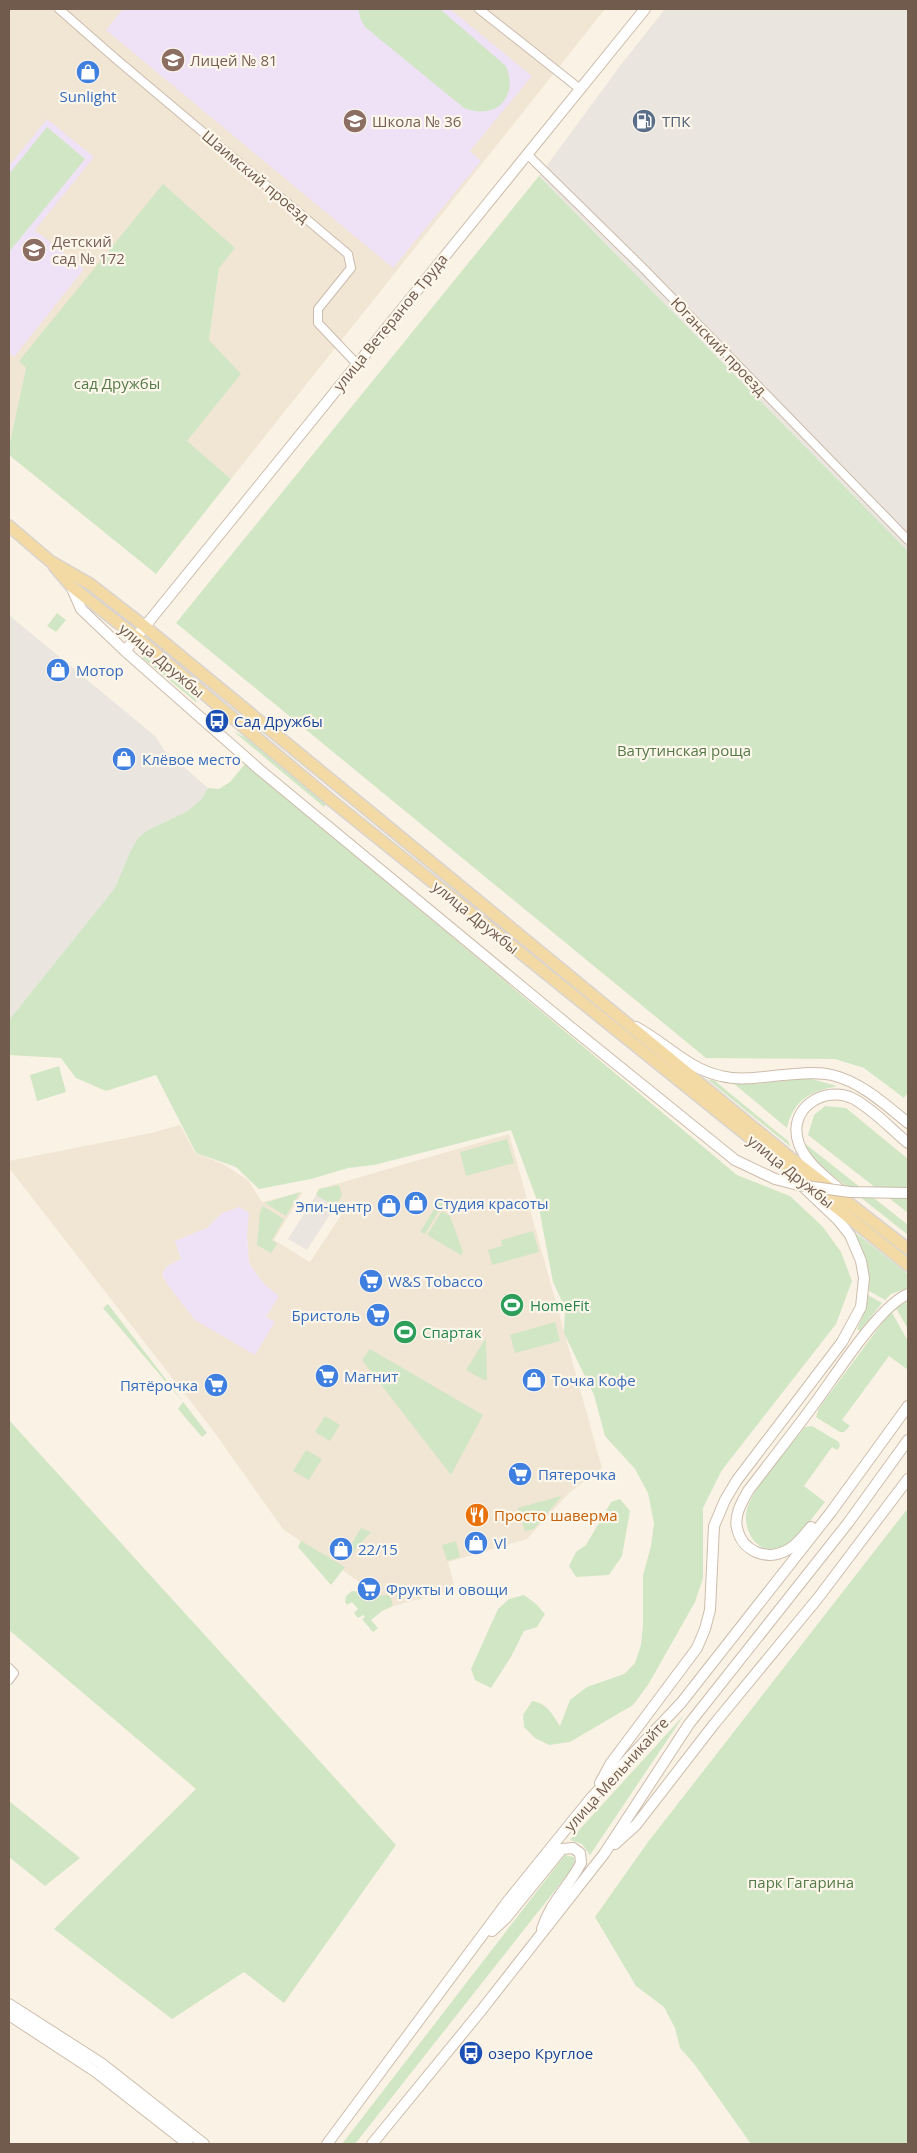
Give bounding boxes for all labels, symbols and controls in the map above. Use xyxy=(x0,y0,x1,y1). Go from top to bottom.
school or university icon: Лицей № 81 xyxy=(160,47,186,73)
place label: Лицей № 81 xyxy=(190,50,278,70)
shop icon: Sunlight xyxy=(75,59,101,85)
place label: Sunlight xyxy=(60,86,116,106)
school or university icon: Школа № 36 xyxy=(342,108,368,134)
fuel station icon: ТПК xyxy=(631,108,657,134)
place label: Школа № 36 xyxy=(372,111,461,131)
place label: ТПК xyxy=(662,111,691,131)
street label: Шаимский проезд xyxy=(198,125,314,227)
place label: Детский сад № 172 xyxy=(52,231,125,268)
school or university icon: Детский сад № 172 xyxy=(21,237,47,263)
street label: улица Ветеранов Труда xyxy=(328,249,452,395)
street label: Юганский проезд xyxy=(667,292,772,400)
park label: сад Дружбы xyxy=(74,373,160,393)
street label: улица Дружбы xyxy=(115,618,209,702)
shop icon: Мотор xyxy=(45,657,71,683)
place label: Мотор xyxy=(76,660,124,680)
bus stop icon: Сад Дружбы xyxy=(204,708,230,734)
place label: Сад Дружбы xyxy=(234,711,323,731)
park label: Ватутинская роща xyxy=(617,740,751,760)
shop icon: Клёвое место xyxy=(111,746,137,772)
place label: Клёвое место xyxy=(142,749,241,769)
street label: улица Дружбы xyxy=(429,876,523,958)
street label: улица Дружбы xyxy=(744,1130,838,1212)
shop icon: Студия красоты xyxy=(403,1190,429,1216)
shop icon: Эпи-центр xyxy=(376,1193,402,1219)
place label: Студия красоты xyxy=(434,1193,548,1213)
place label: Эпи-центр xyxy=(295,1196,372,1216)
supermarket icon: W&S Tobacco xyxy=(358,1268,384,1294)
place label: W&S Tobacco xyxy=(388,1271,483,1291)
sports icon: HomeFit xyxy=(499,1292,525,1318)
place label: HomeFit xyxy=(530,1295,589,1315)
supermarket icon: Бристоль xyxy=(365,1302,391,1328)
place label: Бристоль xyxy=(291,1305,360,1325)
sports icon: Спартак xyxy=(392,1319,418,1345)
place label: Спартак xyxy=(422,1322,482,1342)
supermarket icon: Магнит xyxy=(314,1363,340,1389)
place label: Магнит xyxy=(344,1366,398,1386)
shop icon: Точка Кофе xyxy=(521,1367,547,1393)
place label: Точка Кофе xyxy=(552,1370,636,1390)
supermarket icon: Пятёрочка xyxy=(203,1372,229,1398)
place label: Пятёрочка xyxy=(120,1375,198,1395)
supermarket icon: Пятерочка xyxy=(507,1461,533,1487)
place label: Пятерочка xyxy=(538,1464,616,1484)
restaurant icon: Просто шаверма xyxy=(464,1502,490,1528)
place label: Просто шаверма xyxy=(494,1505,618,1525)
shop icon: Vl xyxy=(463,1530,489,1556)
place label: Vl xyxy=(494,1533,507,1553)
shop icon: 22/15 xyxy=(328,1536,354,1562)
place label: 22/15 xyxy=(358,1539,398,1559)
supermarket icon: Фрукты и овощи xyxy=(356,1576,382,1602)
place label: Фрукты и овощи xyxy=(386,1579,508,1599)
street label: улица Мельникайте xyxy=(559,1713,673,1835)
park label: парк Гагарина xyxy=(748,1872,854,1892)
bus stop icon: озеро Круглое xyxy=(458,2040,484,2066)
place label: озеро Круглое xyxy=(488,2043,593,2063)

